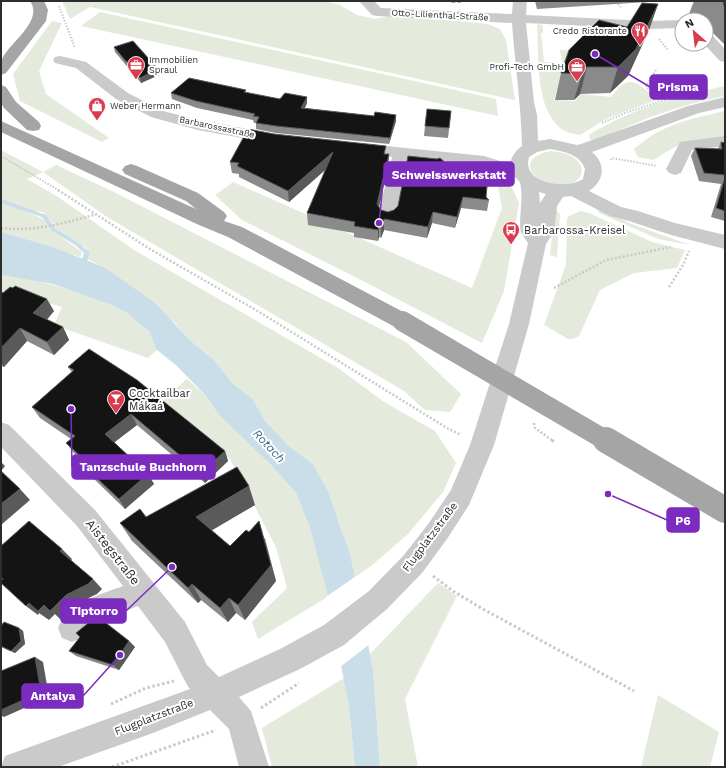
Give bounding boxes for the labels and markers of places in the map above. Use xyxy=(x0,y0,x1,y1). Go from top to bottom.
restaurant icon: Credo Ristorante xyxy=(630,21,650,46)
place label: Credo Ristorante xyxy=(553,26,627,36)
office icon: Immobilien Spraul xyxy=(126,55,146,80)
place label: Immobilien Spraul xyxy=(149,55,198,75)
office icon: Profi-Tech GmbH xyxy=(567,57,587,82)
place label: Profi-Tech GmbH xyxy=(489,62,564,72)
callout: Prisma xyxy=(650,75,707,99)
shop icon: Weber Hermann xyxy=(87,96,107,121)
place label: Weber Hermann xyxy=(110,101,181,111)
callout: Schweisswerkstatt xyxy=(384,162,514,186)
bus stop icon: Barbarossa-Kreisel xyxy=(501,220,521,245)
place label: Barbarossa-Kreisel xyxy=(524,224,626,237)
place label: Cocktailbar Mákaá xyxy=(129,387,191,413)
bar icon: Cocktailbar Mákaá xyxy=(106,389,126,414)
callout: Tanzschule Buchhorn xyxy=(72,455,215,479)
callout: P6 xyxy=(667,508,699,532)
callout: Tiptorro xyxy=(61,599,126,623)
callout: Antalya xyxy=(22,684,83,708)

